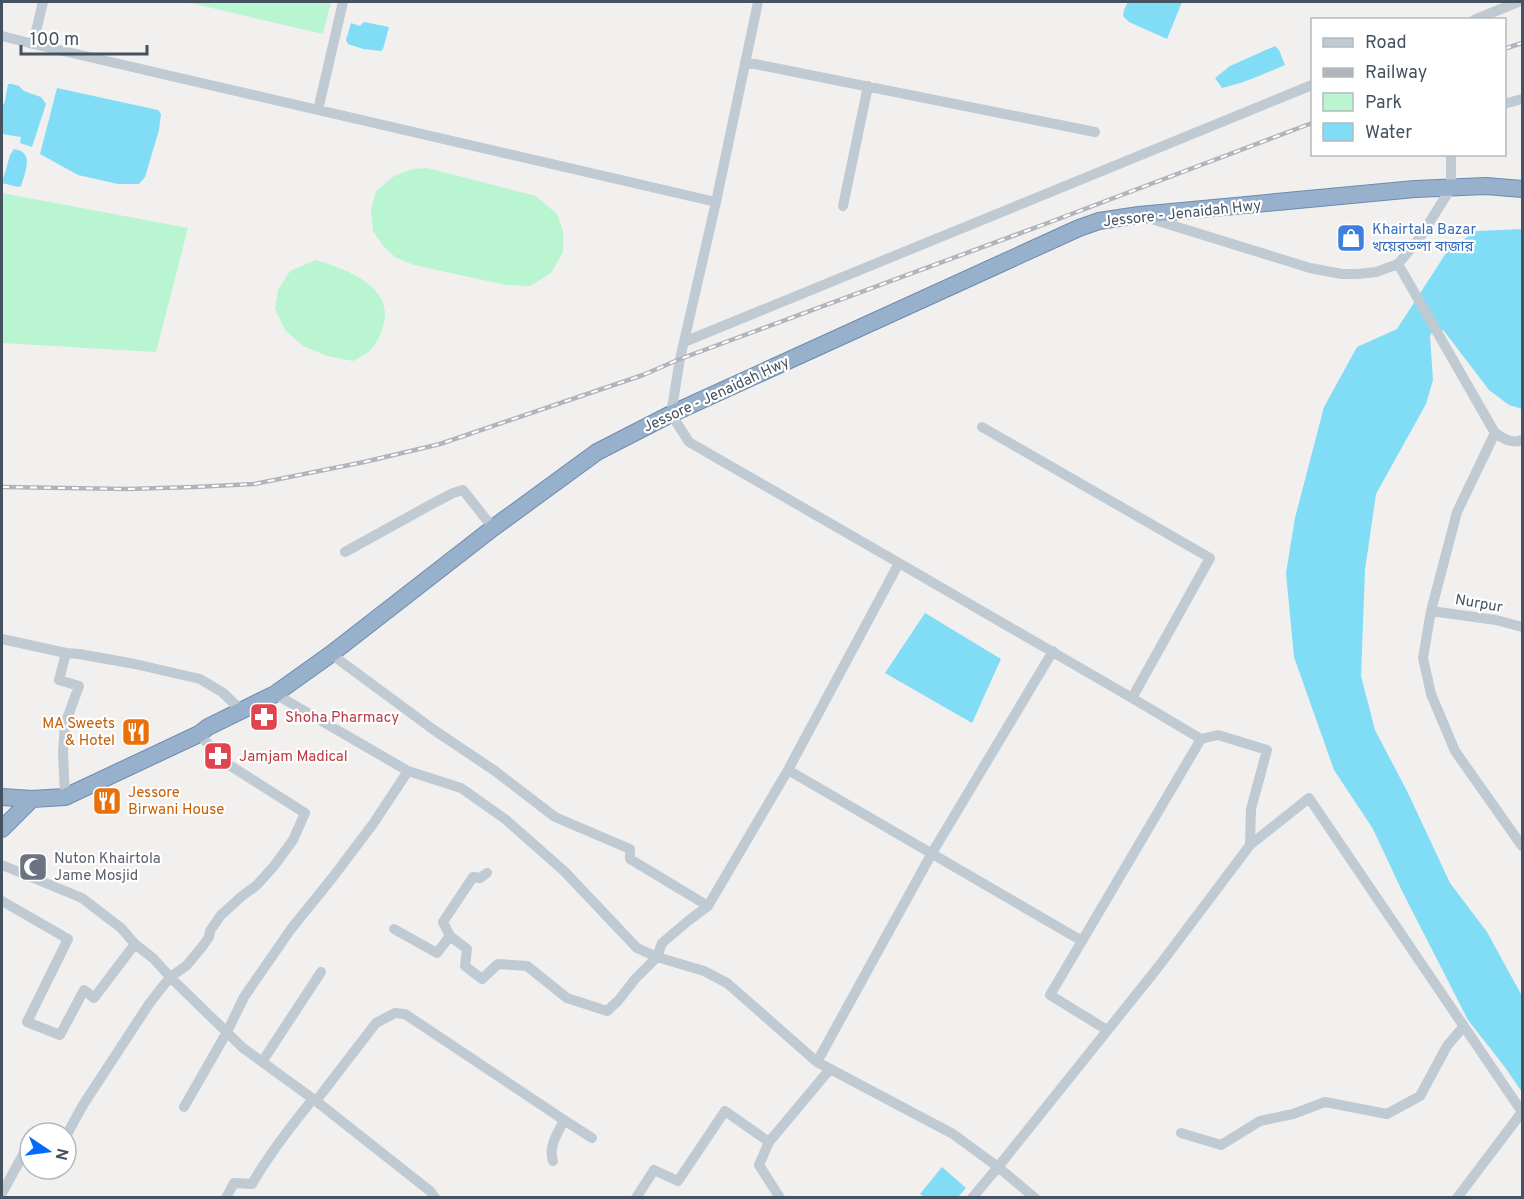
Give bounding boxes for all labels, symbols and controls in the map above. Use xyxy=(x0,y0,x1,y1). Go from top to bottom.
scale bar xyxy=(21,18,147,56)
legend xyxy=(1311,18,1506,156)
text: 100 m xyxy=(30,29,79,52)
text: Road xyxy=(1365,32,1407,55)
text: Railway xyxy=(1365,62,1427,85)
text: Park xyxy=(1365,92,1402,115)
text: Water xyxy=(1365,122,1412,145)
street label: Jessore - Jenaidah Hwy xyxy=(1102,197,1262,232)
place label: Khairtala Bazar খয়েরতলা বাজার xyxy=(1372,221,1476,257)
shop icon: Khairtala Bazar খয়েরতলা বাজার xyxy=(1335,222,1367,254)
street label: Jessore - Jenaidah Hwy xyxy=(641,353,793,438)
street label: Nurpur xyxy=(1454,591,1504,618)
pharmacy icon: Shoha Pharmacy xyxy=(248,701,280,733)
place label: Shoha Pharmacy xyxy=(285,709,399,728)
place label: MA Sweets & Hotel xyxy=(42,715,115,751)
restaurant icon: MA Sweets & Hotel xyxy=(120,716,152,748)
pharmacy icon: Jamjam Madical xyxy=(202,740,234,772)
place label: Jamjam Madical xyxy=(239,748,348,767)
place label: Jessore Birwani House xyxy=(128,784,224,820)
restaurant icon: Jessore Birwani House xyxy=(91,785,123,817)
place label: Nuton Khairtola Jame Mosjid xyxy=(54,850,161,886)
mosque icon: Nuton Khairtola Jame Mosjid xyxy=(17,851,49,883)
north arrow xyxy=(18,1121,78,1181)
text: N xyxy=(50,1146,72,1162)

